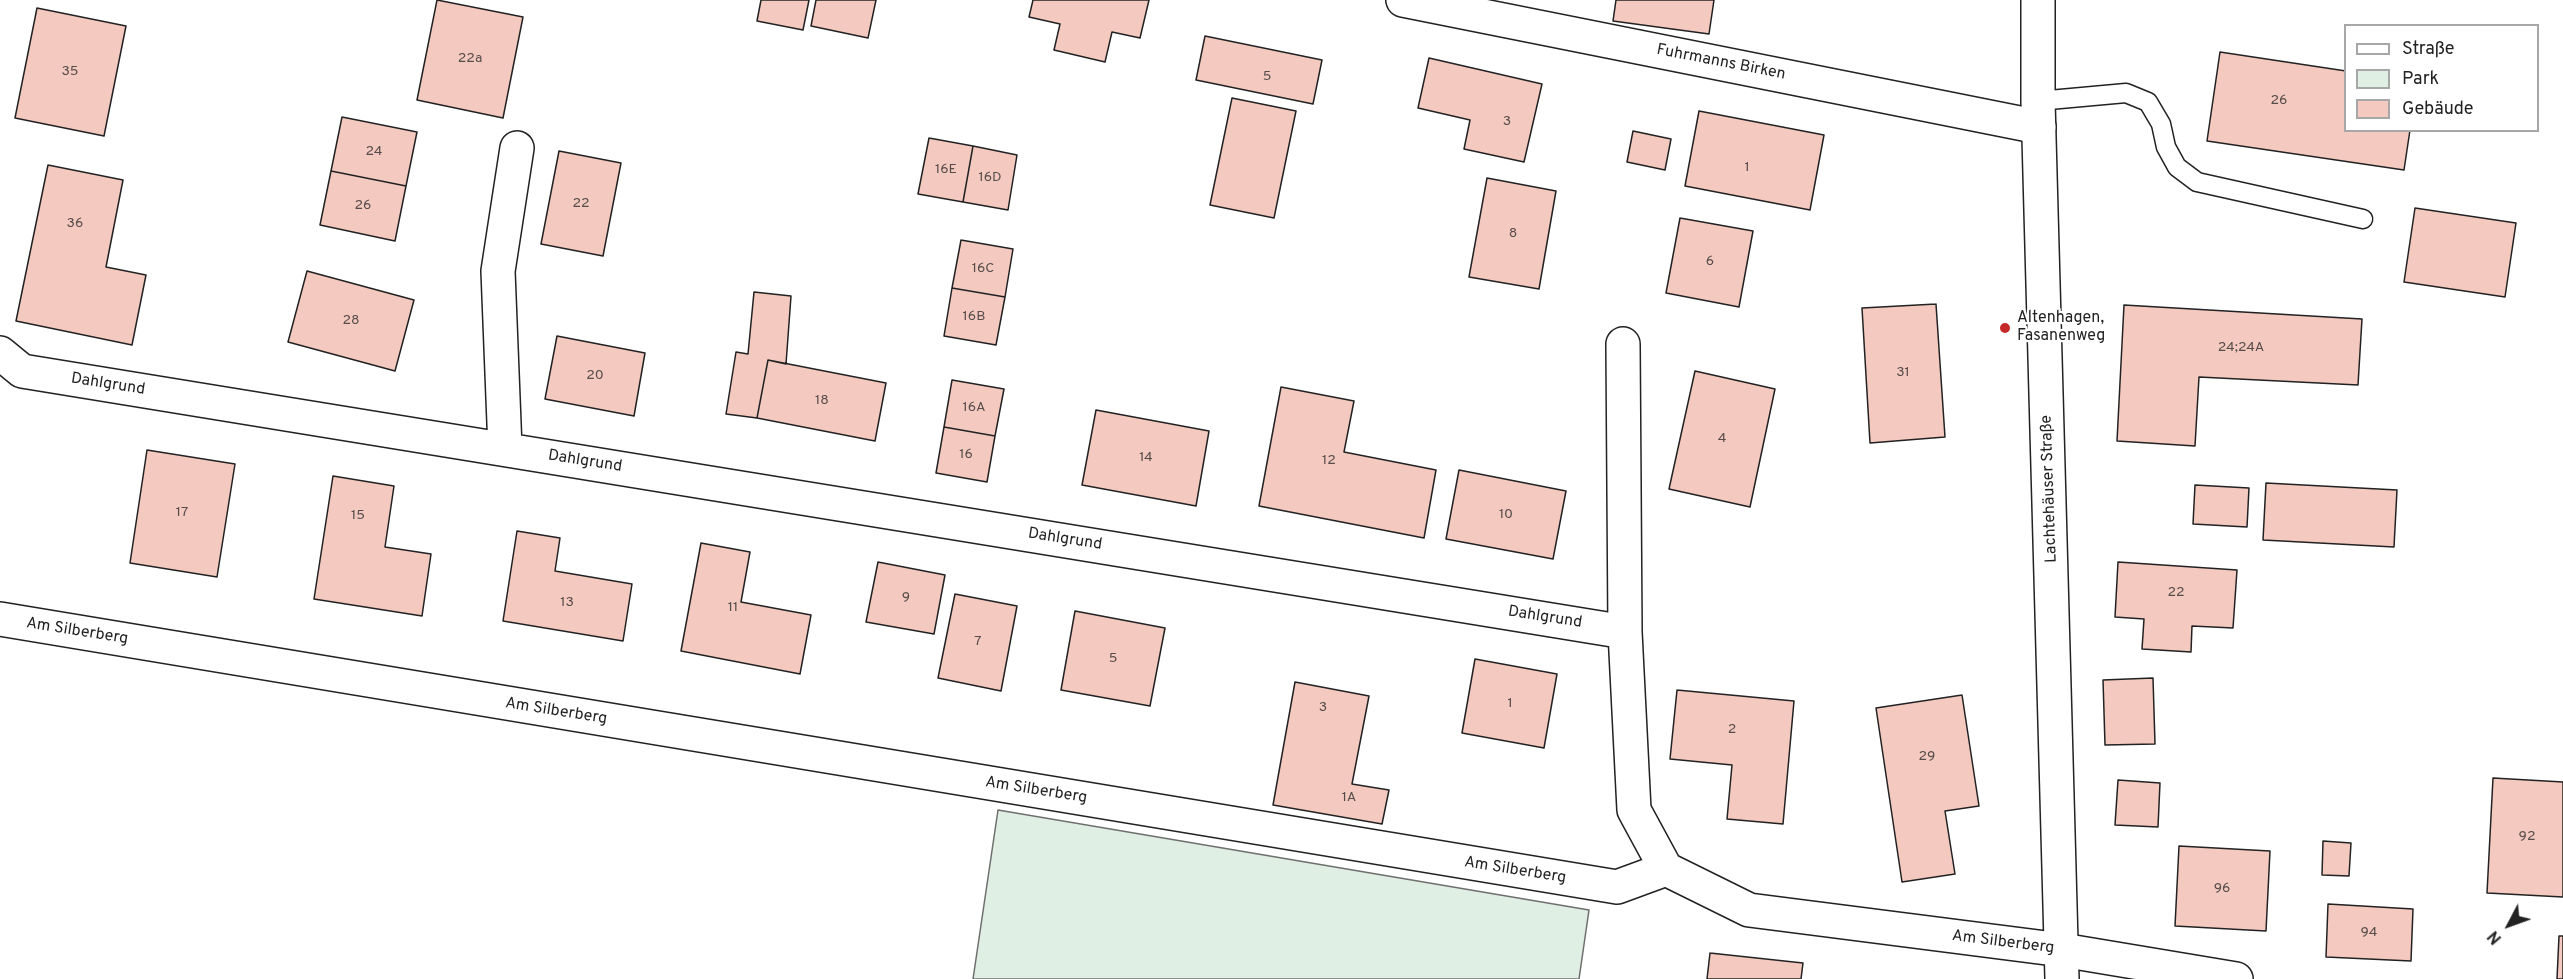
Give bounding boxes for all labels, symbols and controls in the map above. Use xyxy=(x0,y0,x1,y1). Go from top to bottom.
legend xyxy=(2344,24,2539,132)
text: Straße xyxy=(2402,38,2454,61)
street label: Fuhrmanns Birken xyxy=(1655,41,1787,85)
house number: 22a xyxy=(458,51,482,67)
house number: 35 xyxy=(61,64,79,80)
text: Park xyxy=(2402,68,2439,91)
house number: 5 xyxy=(1263,69,1271,85)
house number: 26 xyxy=(2271,93,2287,109)
text: Gebäude xyxy=(2402,98,2474,121)
house number: 3 xyxy=(1503,114,1511,130)
house number: 24 xyxy=(365,144,383,160)
house number: 1 xyxy=(1744,160,1750,176)
house number: 16E xyxy=(935,162,957,178)
house number: 16D xyxy=(978,170,1002,186)
house number: 22 xyxy=(572,196,590,212)
house number: 26 xyxy=(355,198,371,214)
house number: 36 xyxy=(67,216,83,232)
house number: 8 xyxy=(1509,226,1517,242)
house number: 6 xyxy=(1706,254,1714,270)
house number: 16C xyxy=(972,261,994,277)
house number: 16B xyxy=(963,309,985,325)
place label: Altenhagen, Fasanenweg xyxy=(2017,309,2105,347)
house number: 28 xyxy=(342,313,360,329)
marker: Altenhagen, Fasanenweg xyxy=(1998,321,2012,335)
house number: 24;24A xyxy=(2218,340,2264,356)
house number: 31 xyxy=(1896,365,1910,381)
house number: 20 xyxy=(586,368,604,384)
street label: Dahlgrund xyxy=(70,370,146,400)
house number: 18 xyxy=(815,393,829,409)
house number: 16A xyxy=(963,400,985,416)
street label: Lachtehäuser Straße xyxy=(2038,415,2062,563)
house number: 4 xyxy=(1718,431,1726,447)
street label: Dahlgrund xyxy=(547,447,623,477)
house number: 16 xyxy=(959,447,973,463)
house number: 14 xyxy=(1139,450,1153,466)
house number: 12 xyxy=(1322,453,1336,469)
house number: 17 xyxy=(176,505,188,521)
house number: 10 xyxy=(1499,507,1513,523)
house number: 15 xyxy=(351,508,365,524)
street label: Dahlgrund xyxy=(1027,525,1103,555)
house number: 22 xyxy=(2167,585,2185,601)
house number: 9 xyxy=(902,590,910,606)
house number: 13 xyxy=(560,595,574,611)
house number: 11 xyxy=(728,600,738,616)
street label: Dahlgrund xyxy=(1507,603,1583,633)
street label: Am Silberberg xyxy=(25,614,129,650)
house number: 7 xyxy=(974,634,982,650)
house number: 5 xyxy=(1109,651,1117,667)
street label: Am Silberberg xyxy=(504,694,608,730)
house number: 1 xyxy=(1507,696,1513,712)
house number: 3 xyxy=(1319,700,1327,716)
house number: 2 xyxy=(1728,722,1736,738)
house number: 29 xyxy=(1919,749,1935,765)
street label: Am Silberberg xyxy=(984,773,1088,809)
house number: 1A xyxy=(1342,790,1356,806)
house number: 92 xyxy=(2519,829,2535,845)
street label: Am Silberberg xyxy=(1463,853,1567,889)
house number: 96 xyxy=(2214,881,2230,897)
north arrow xyxy=(2479,895,2539,955)
house number: 94 xyxy=(2360,925,2378,941)
text: N xyxy=(2484,926,2507,948)
street label: Am Silberberg xyxy=(1951,927,2055,959)

